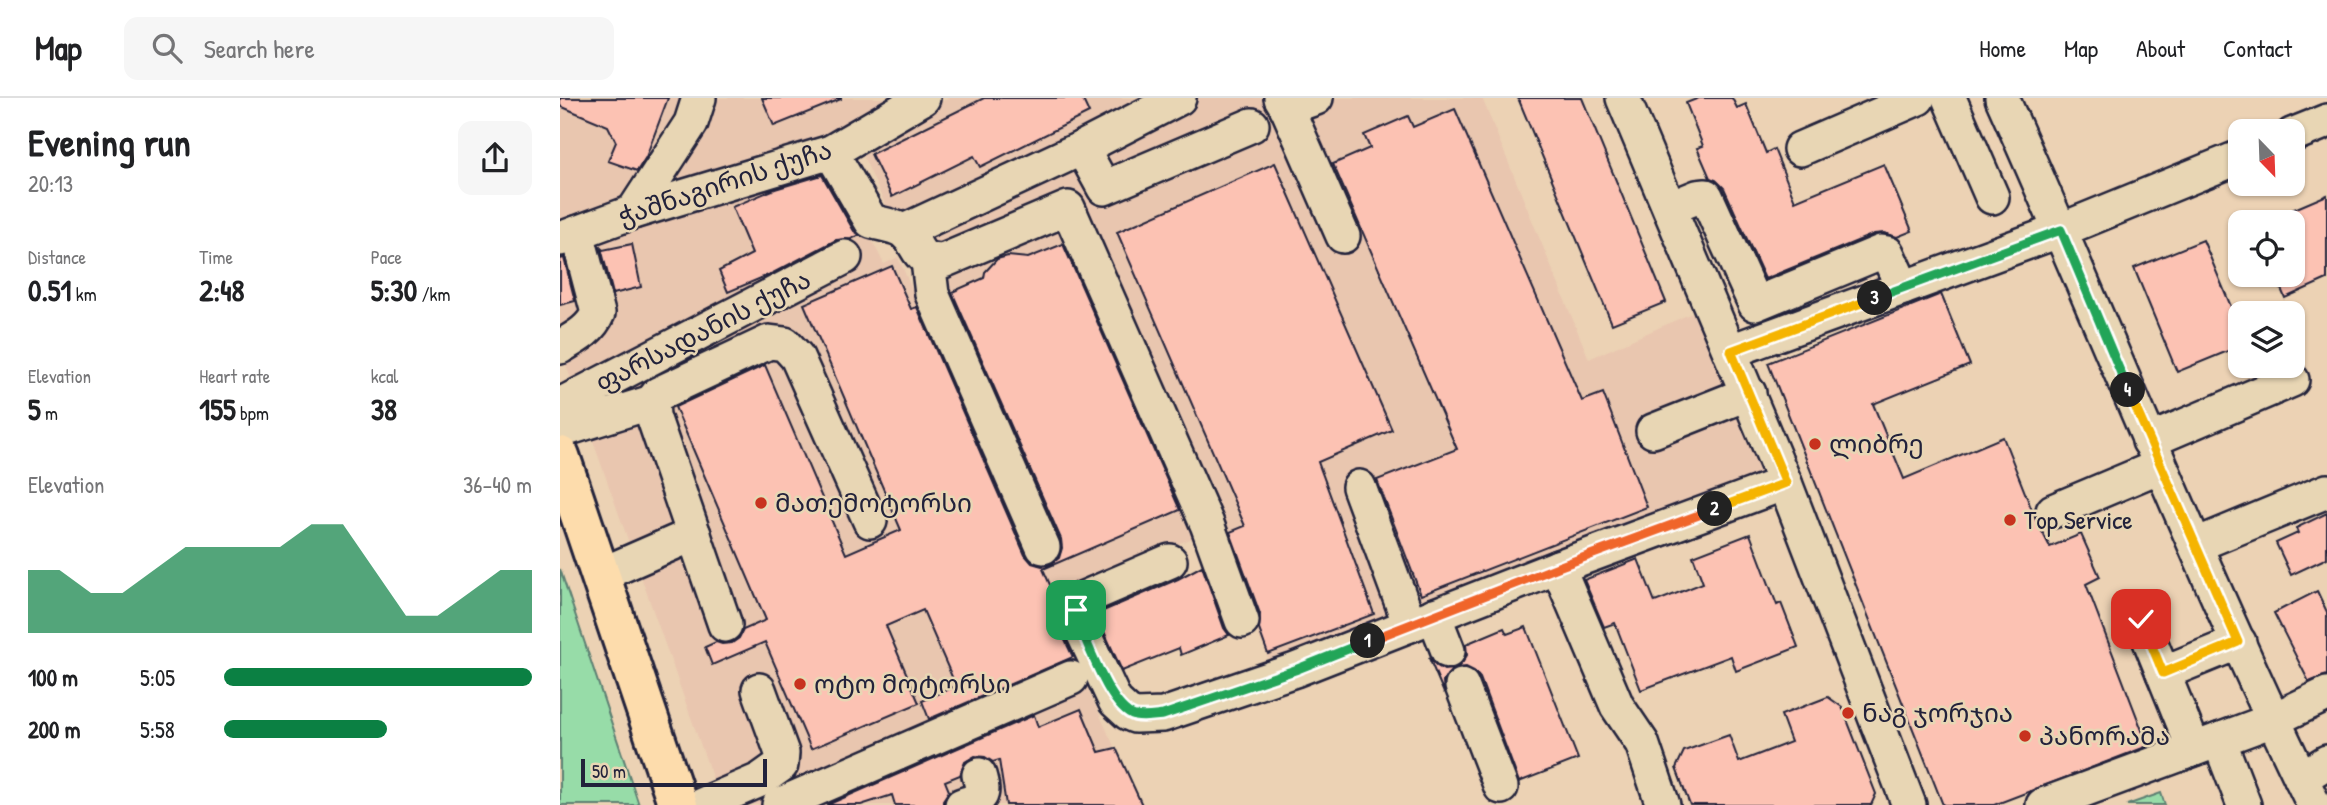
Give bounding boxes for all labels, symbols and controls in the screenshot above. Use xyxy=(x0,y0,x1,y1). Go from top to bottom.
search box xyxy=(124,17,614,80)
text: Map xyxy=(35,26,82,70)
icon: search xyxy=(148,29,186,67)
text: Search here xyxy=(204,31,315,66)
text: Home xyxy=(1979,32,2026,64)
text: Map xyxy=(2064,32,2098,64)
text: About xyxy=(2136,32,2185,64)
text: Contact xyxy=(2223,32,2292,64)
text: Evening run xyxy=(28,116,191,168)
north arrow xyxy=(2228,119,2305,196)
map controls xyxy=(2228,119,2305,378)
button: share xyxy=(458,121,532,195)
street label: ჭაშნაგირის ქუჩა xyxy=(614,132,836,234)
text: 20:13 xyxy=(28,168,73,199)
button: locate xyxy=(2228,210,2305,287)
text: Distance xyxy=(28,244,86,270)
text: Time xyxy=(199,244,233,270)
text: Pace xyxy=(371,244,402,270)
street label: ფარსადანის ქუჩა xyxy=(589,261,816,400)
text: 0.51 xyxy=(28,270,71,310)
text: 2:48 xyxy=(199,270,245,310)
text: 5:30 xyxy=(371,270,417,310)
pin: 3 xyxy=(1858,280,1892,316)
text: km xyxy=(71,281,97,307)
text: /km xyxy=(417,281,450,307)
text: 3 xyxy=(1870,284,1879,310)
button: layers xyxy=(2228,301,2305,378)
text: Elevation xyxy=(28,363,91,389)
text: Heart rate xyxy=(199,363,270,389)
text: kcal xyxy=(371,363,398,389)
pin: 4 xyxy=(2110,372,2146,408)
text: 4 xyxy=(2124,376,2131,402)
text: 5 xyxy=(28,389,41,429)
text: 155 xyxy=(199,389,236,429)
text: 38 xyxy=(371,389,397,429)
text: m xyxy=(41,400,58,426)
text: bpm xyxy=(236,400,269,426)
place label: ლიბრე xyxy=(1829,426,1924,461)
marker: ლიბრე xyxy=(1807,436,1823,452)
text: Elevation xyxy=(28,469,104,500)
text: 36–40 m xyxy=(463,469,532,500)
place label: მათემოტორსი xyxy=(775,485,972,520)
pin: 2 xyxy=(1698,492,1732,526)
marker: მათემოტორსი xyxy=(753,495,769,511)
text: 2 xyxy=(1710,495,1719,521)
place label: Top Service xyxy=(2024,502,2133,537)
marker: Top Service xyxy=(2002,512,2018,528)
pin xyxy=(1046,580,1106,640)
pin xyxy=(2111,589,2171,649)
icon: arrive xyxy=(1057,591,1095,629)
icon: check xyxy=(2122,600,2160,638)
pin: 1 xyxy=(1350,624,1386,658)
text: 1 xyxy=(1364,627,1371,653)
text: 100 m xyxy=(28,662,78,693)
text: 5:05 xyxy=(140,662,175,693)
place label: ოტო მოტორსი xyxy=(814,666,1011,701)
marker: ოტო მოტორსი xyxy=(792,676,808,692)
place label: ნაგ ჯორჯია xyxy=(1862,695,2013,730)
marker: ნაგ ჯორჯია xyxy=(1840,705,1856,721)
text: 200 m xyxy=(28,714,80,745)
text: 5:58 xyxy=(140,714,175,745)
place label: პანორამა xyxy=(2039,718,2170,753)
marker: პანორამა xyxy=(2017,728,2033,744)
scale bar xyxy=(581,756,766,788)
text: 50 m xyxy=(592,758,626,784)

